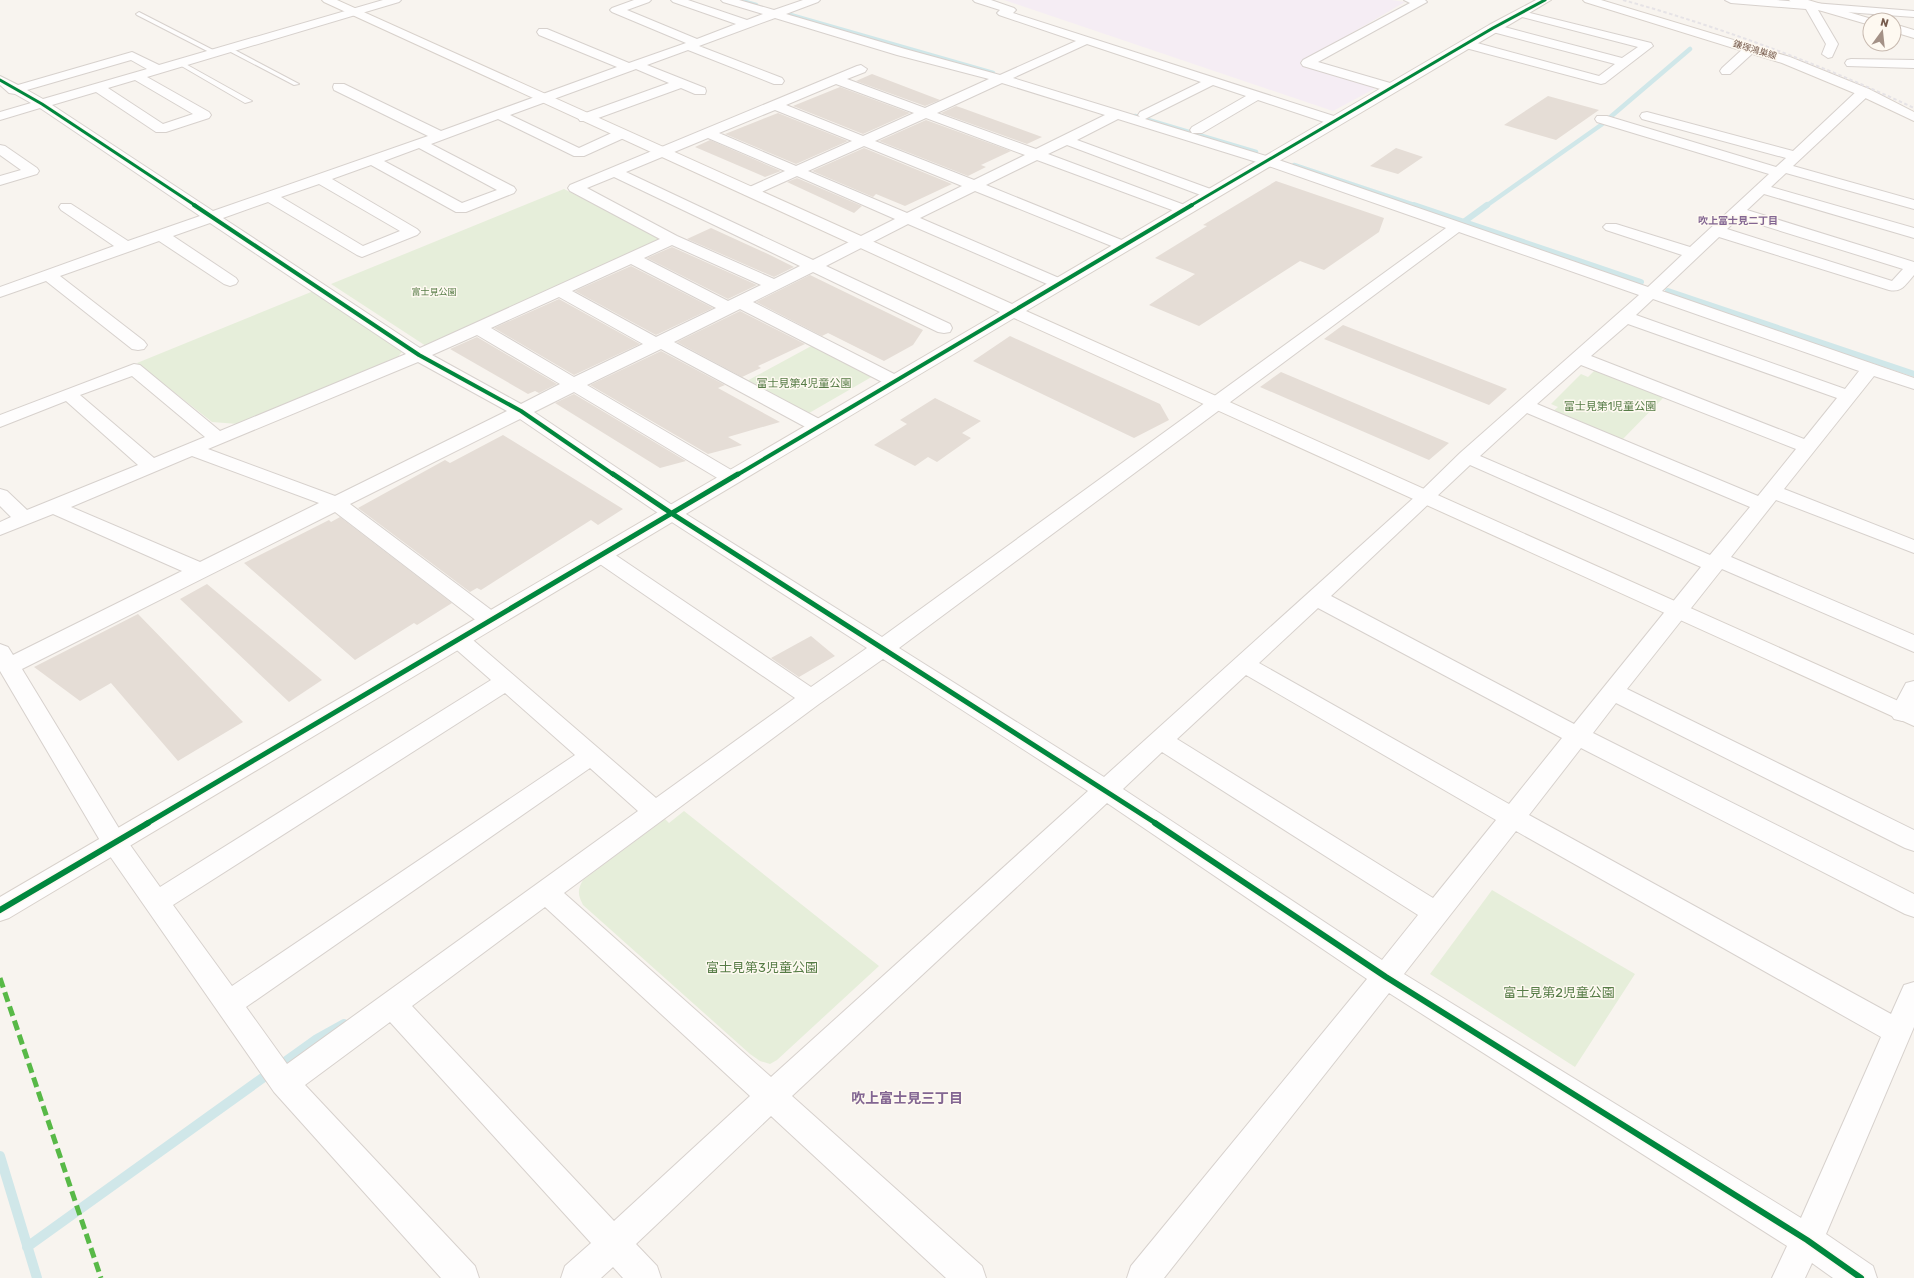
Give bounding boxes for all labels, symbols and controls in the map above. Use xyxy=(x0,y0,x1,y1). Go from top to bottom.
north arrow xyxy=(1862,12,1902,52)
text: N xyxy=(1879,16,1890,30)
street label: 鎌塚鴻巣線 xyxy=(1732,38,1779,62)
district label: 吹上富士見二丁目 xyxy=(1698,215,1778,227)
park label: 富士見公園 xyxy=(411,287,457,297)
park label: 富士見第4児童公園 xyxy=(757,377,851,390)
park label: 富士見第1児童公園 xyxy=(1564,400,1656,413)
park label: 富士見第3児童公園 xyxy=(706,960,818,975)
park label: 富士見第2児童公園 xyxy=(1503,985,1615,1000)
district label: 吹上富士見三丁目 xyxy=(851,1090,963,1107)

